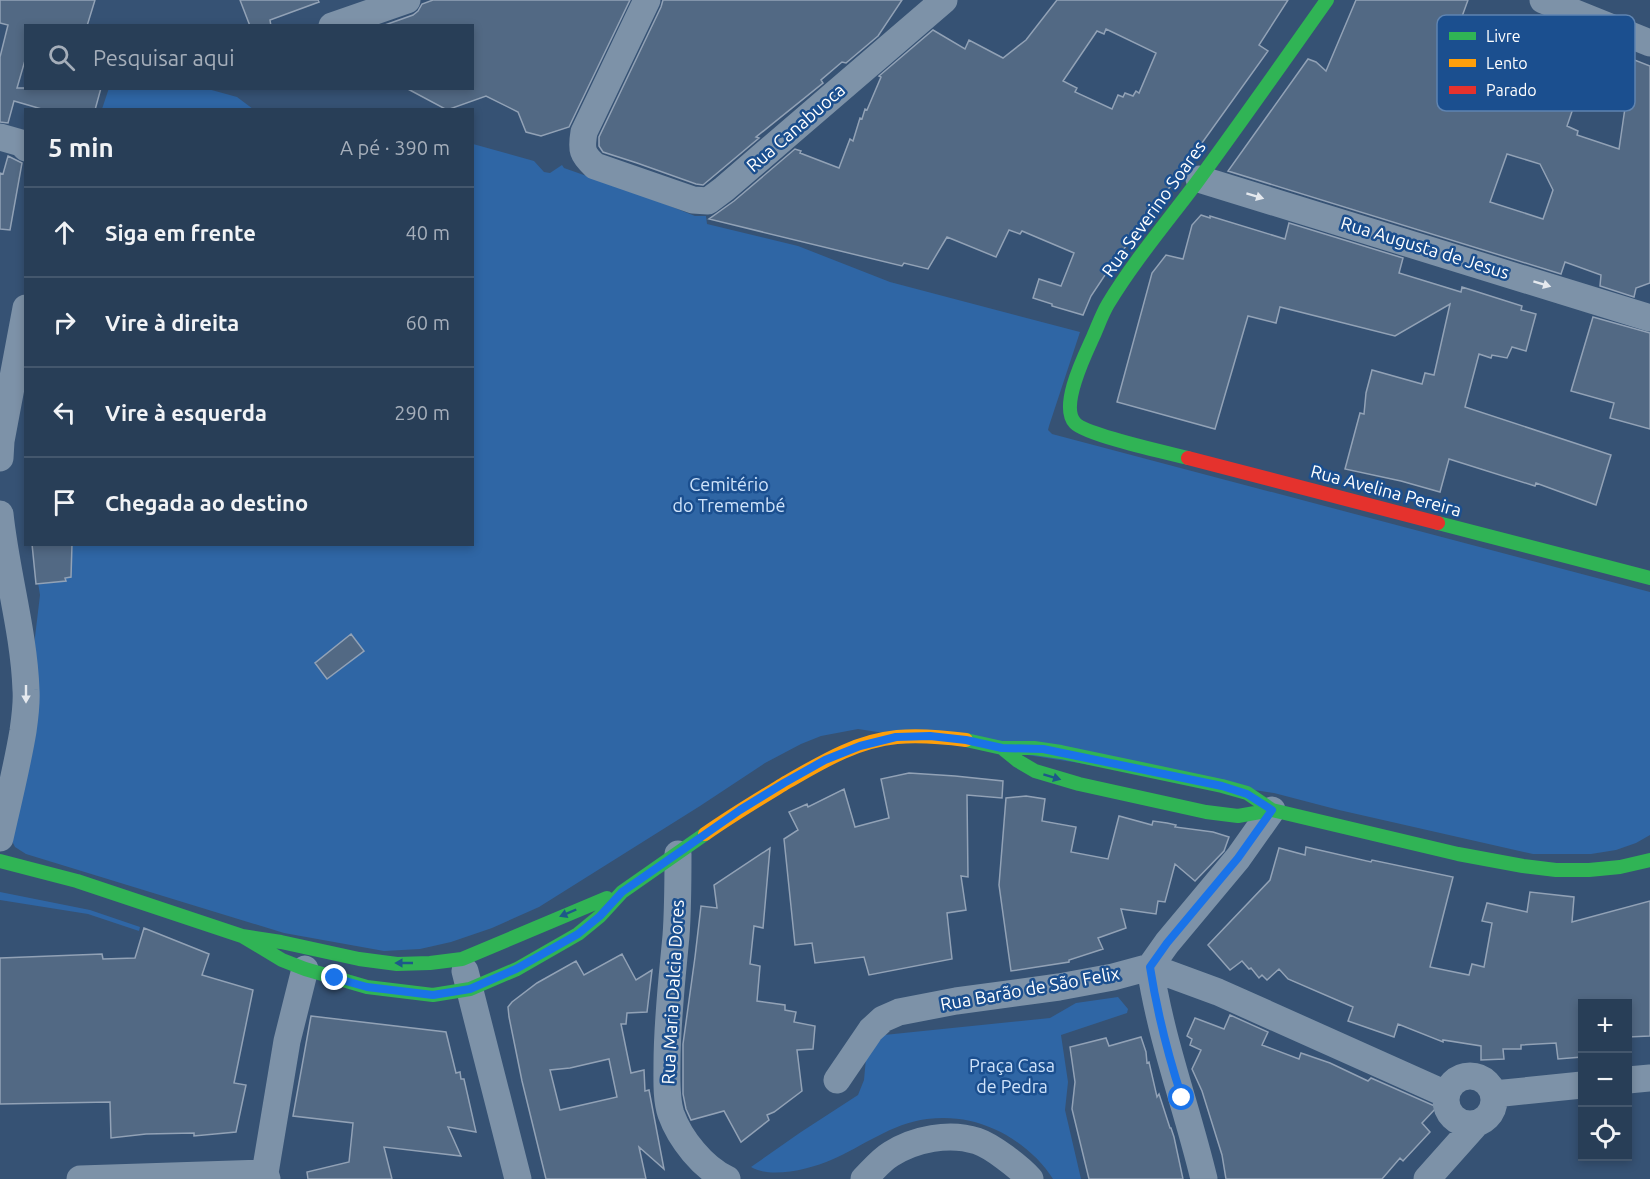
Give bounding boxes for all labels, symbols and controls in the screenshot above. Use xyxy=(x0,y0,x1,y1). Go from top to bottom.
legend xyxy=(1437,15,1635,111)
search box xyxy=(24,24,474,90)
text: Livre xyxy=(1486,27,1521,45)
icon: search xyxy=(45,41,78,74)
text: Pesquisar aqui xyxy=(93,45,235,70)
text: Lento xyxy=(1486,54,1528,72)
street label: Rua Canabuoca xyxy=(742,79,849,175)
text: Parado xyxy=(1486,81,1537,99)
text: 5 min xyxy=(48,133,114,162)
text: A pé · 390 m xyxy=(340,136,450,159)
street label: Rua Severino Soares xyxy=(1097,137,1209,280)
one-way arrow xyxy=(1246,192,1264,201)
street label: Rua Augusta de Jesus xyxy=(1339,212,1512,282)
icon: ahead xyxy=(48,216,81,249)
text: Siga em frente xyxy=(105,220,256,245)
text: 40 m xyxy=(406,221,450,244)
one-way arrow xyxy=(1533,280,1551,289)
icon: right xyxy=(48,306,81,339)
text: Vire à direita xyxy=(105,310,239,335)
text: 60 m xyxy=(406,311,450,334)
icon: left xyxy=(48,396,81,429)
text: Vire à esquerda xyxy=(105,400,267,425)
text: 290 m xyxy=(394,401,450,424)
street label: Rua Avelina Pereira xyxy=(1309,460,1464,520)
park label: Cemitério do Tremembé xyxy=(673,474,785,515)
icon: arrive xyxy=(48,486,81,519)
text: Chegada ao destino xyxy=(105,490,308,515)
one-way arrow xyxy=(21,685,31,704)
one-way arrow xyxy=(1043,772,1061,782)
street label: Rua Maria Dalcia Dores xyxy=(657,899,687,1085)
one-way arrow xyxy=(559,909,577,918)
one-way arrow xyxy=(394,958,413,968)
street label: Rua Barão de São Felix xyxy=(939,962,1121,1014)
route end xyxy=(321,964,347,990)
map controls xyxy=(1578,999,1632,1161)
button: + xyxy=(1578,999,1632,1053)
button: − xyxy=(1578,1053,1632,1107)
park label: Praça Casa de Pedra xyxy=(969,1055,1055,1096)
route start xyxy=(1168,1084,1194,1110)
button: locate xyxy=(1578,1107,1632,1161)

